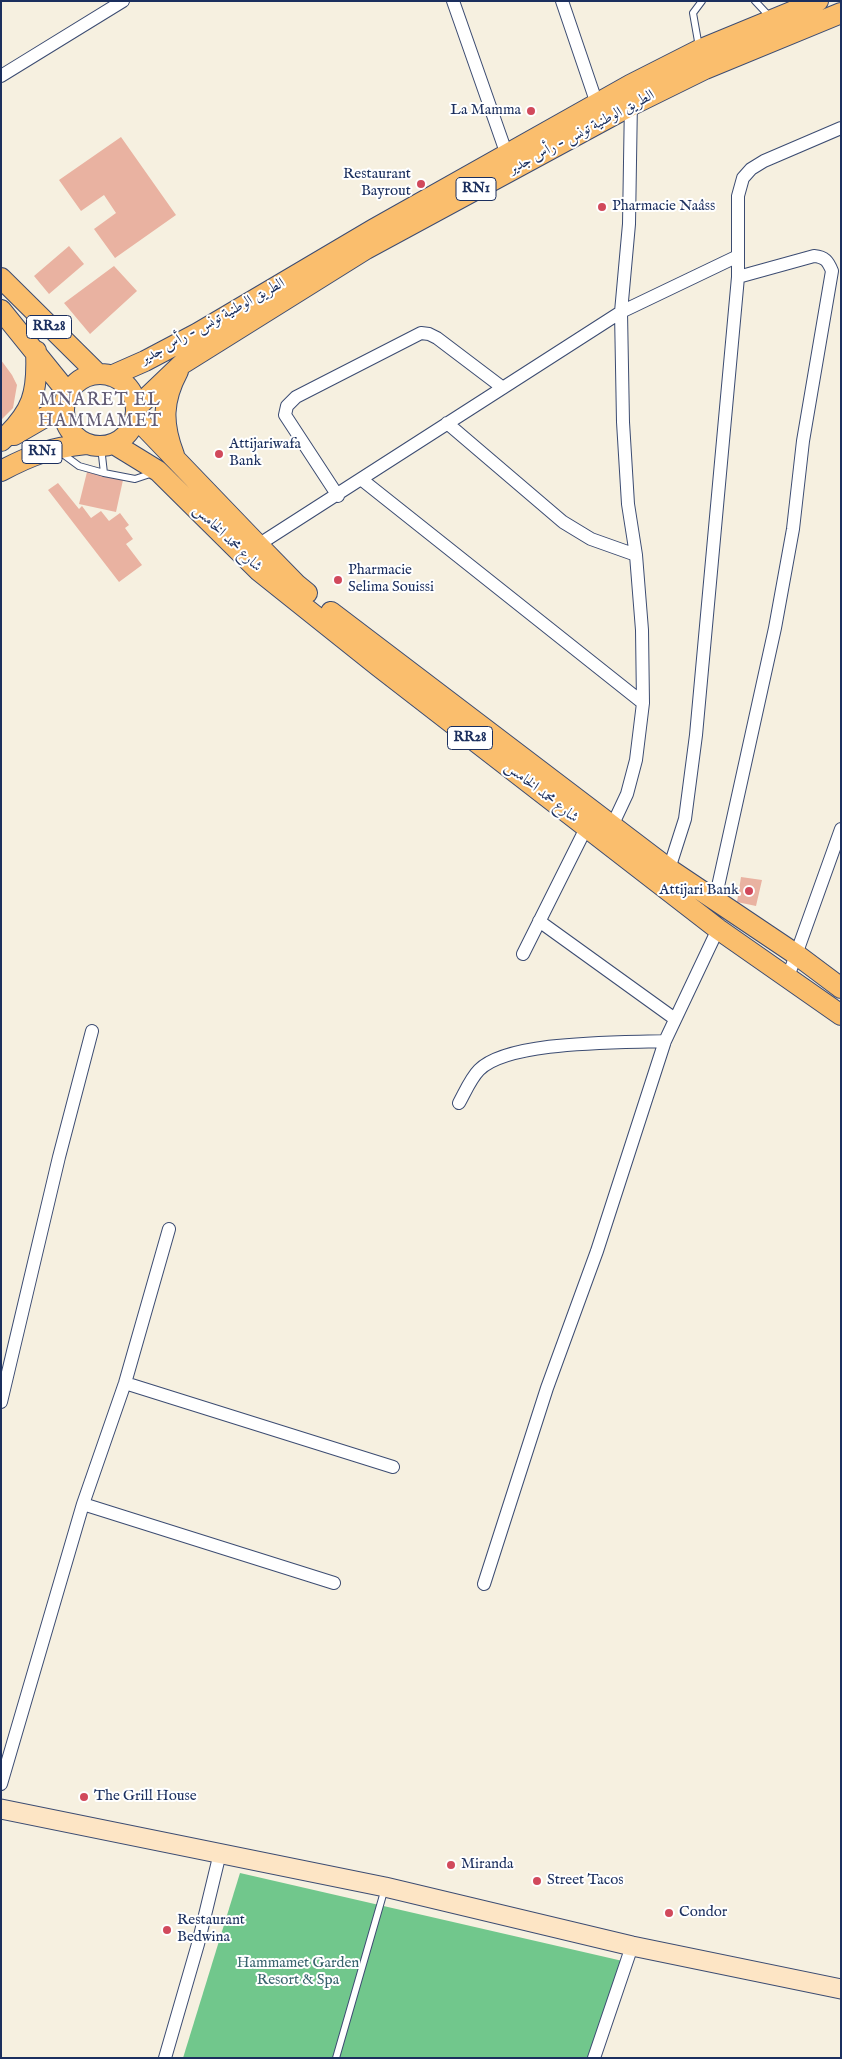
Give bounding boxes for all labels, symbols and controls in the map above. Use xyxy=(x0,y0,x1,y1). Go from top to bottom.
street label: الطريق الوطنية تونس - رأس جدير xyxy=(506,87,658,179)
place label: La Mamma xyxy=(450,102,521,120)
marker: La Mamma xyxy=(525,105,537,117)
place label: Restaurant Bayrout xyxy=(343,166,411,201)
marker: Restaurant Bayrout xyxy=(415,178,427,190)
road number: RN1 xyxy=(456,178,496,200)
place label: Pharmacie Naâss xyxy=(612,198,715,216)
marker: Pharmacie Naâss xyxy=(596,201,608,213)
street label: الطريق الوطنية تونس - رأس جدير xyxy=(138,275,288,369)
road number: RR28 xyxy=(27,316,72,338)
district label: MNARET EL HAMMAMET xyxy=(37,390,163,432)
place label: Attijariwafa Bank xyxy=(229,436,301,471)
road number: RN1 xyxy=(22,441,62,464)
marker: Attijariwafa Bank xyxy=(213,448,225,460)
street label: شارع محمد الخامس xyxy=(189,502,265,576)
place label: Pharmacie Selima Souissi xyxy=(348,562,434,597)
marker: Pharmacie Selima Souissi xyxy=(332,574,344,586)
road number: RR28 xyxy=(448,726,492,750)
street label: شارع محمد الخامس xyxy=(500,759,582,827)
place label: Attijari Bank xyxy=(659,882,739,900)
marker: Attijari Bank xyxy=(743,885,755,897)
place label: The Grill House xyxy=(94,1788,197,1806)
marker: The Grill House xyxy=(78,1791,90,1803)
place label: Miranda xyxy=(461,1856,514,1874)
marker: Miranda xyxy=(445,1859,457,1871)
place label: Street Tacos xyxy=(547,1872,624,1890)
marker: Street Tacos xyxy=(531,1875,543,1887)
place label: Condor xyxy=(679,1904,727,1922)
marker: Condor xyxy=(663,1907,675,1919)
place label: Restaurant Bedwina xyxy=(177,1912,245,1947)
marker: Restaurant Bedwina xyxy=(161,1924,173,1936)
park label: Hammamet Garden Resort & Spa xyxy=(237,1955,359,1990)

